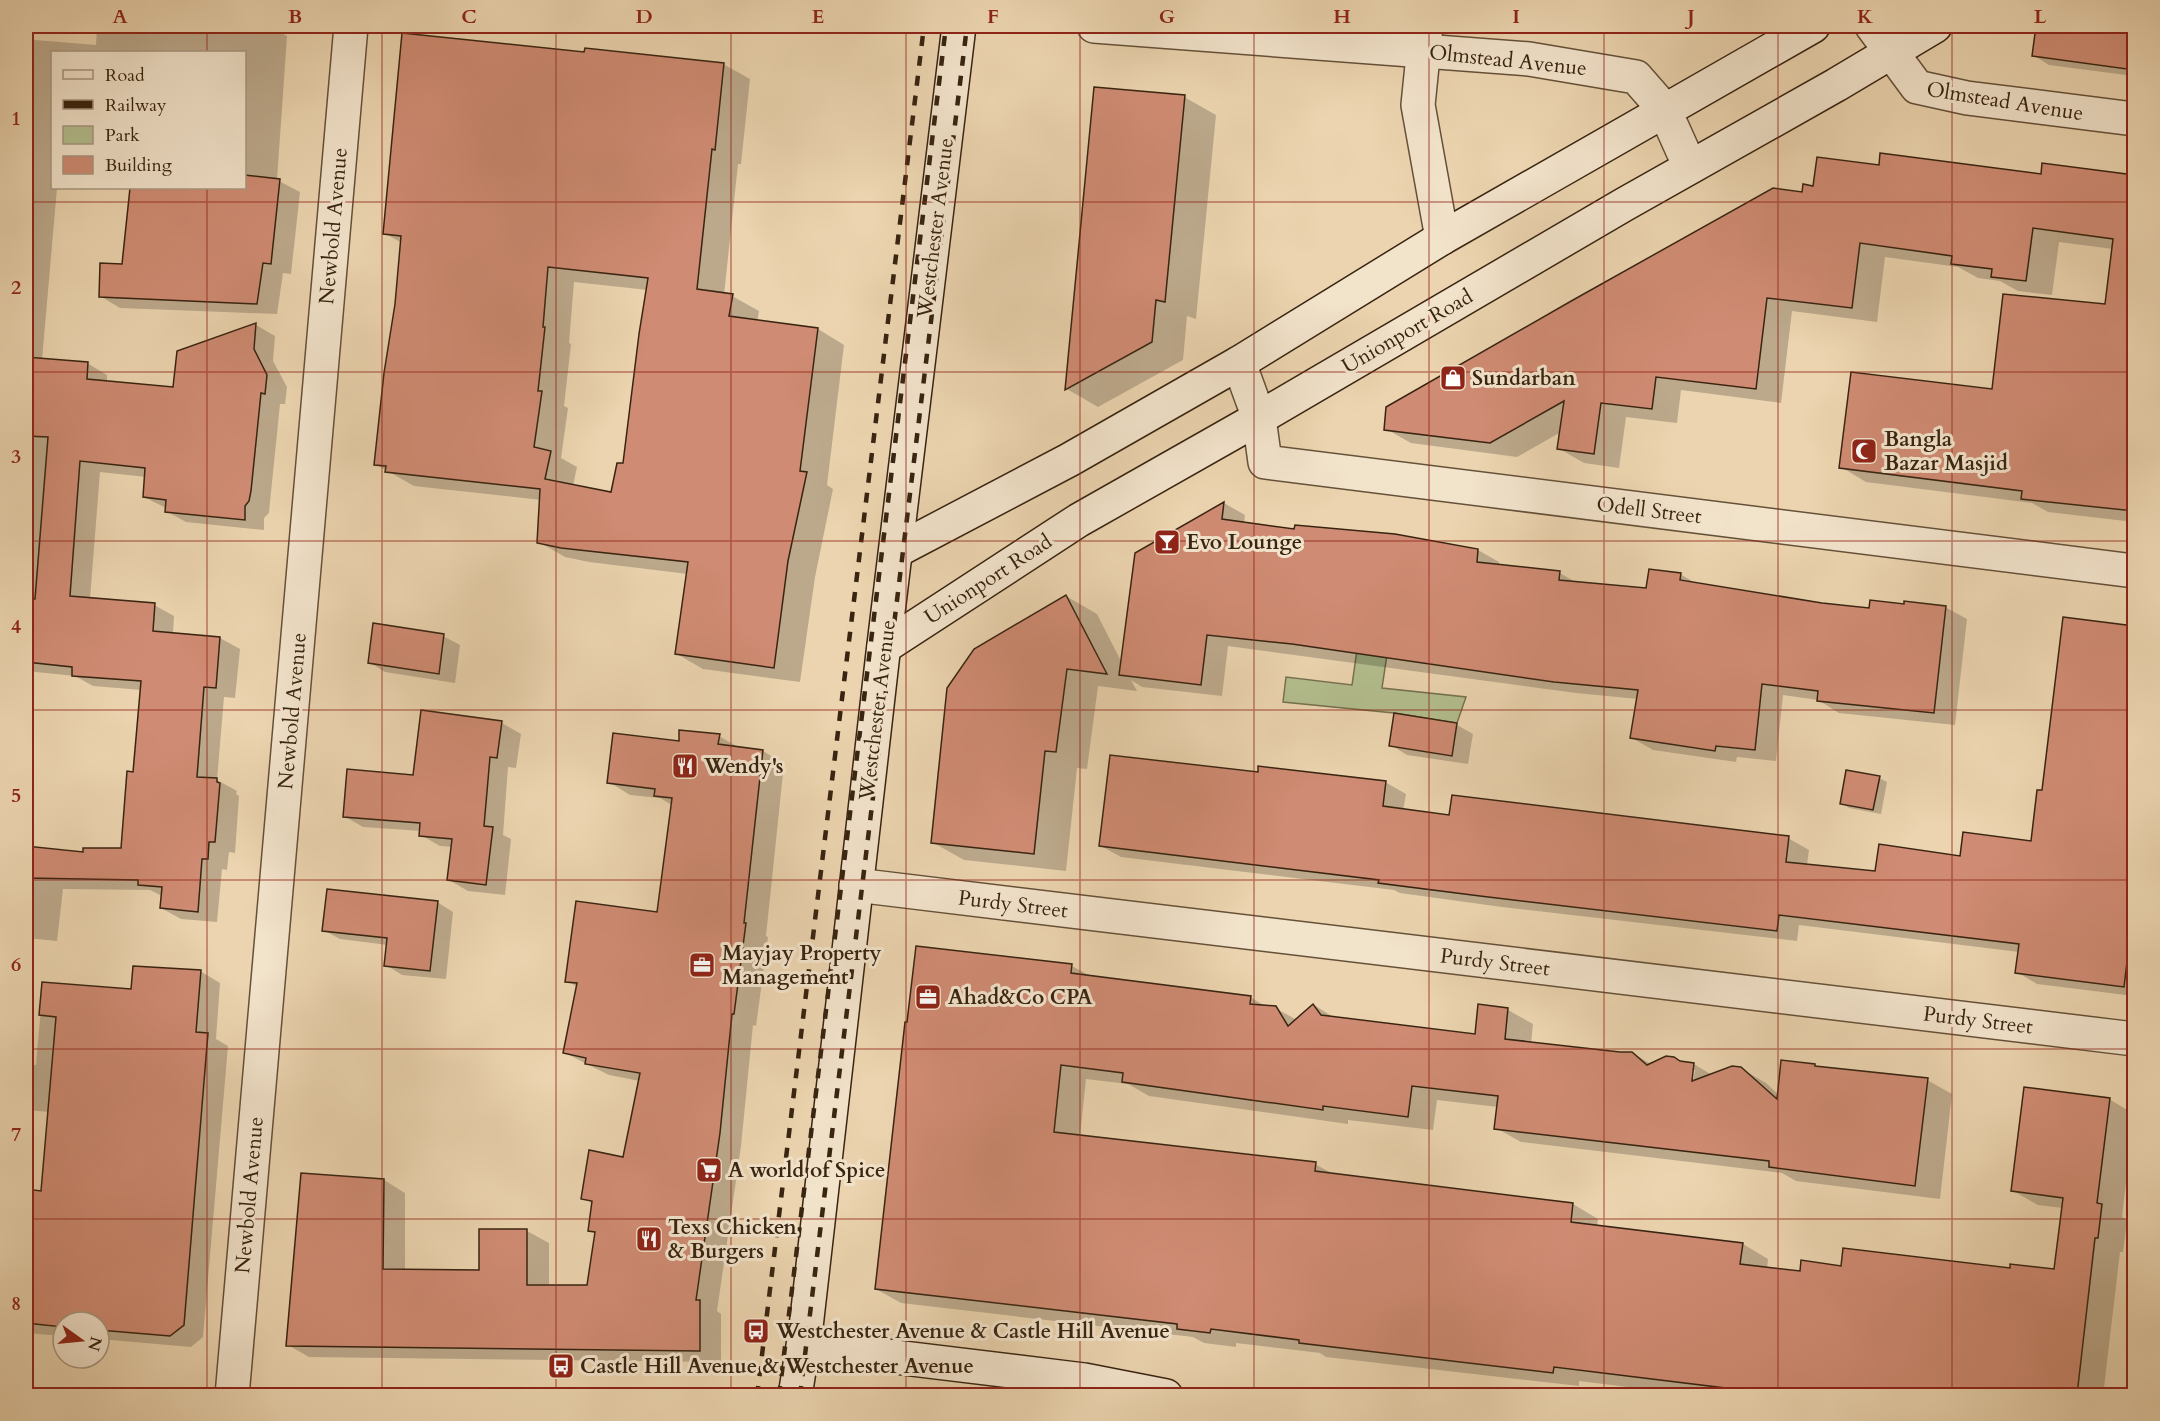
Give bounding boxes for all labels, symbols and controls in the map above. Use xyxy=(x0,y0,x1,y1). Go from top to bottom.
text: A xyxy=(112,3,128,30)
text: B xyxy=(288,3,302,30)
text: C xyxy=(461,3,477,30)
text: D xyxy=(635,3,653,30)
text: E xyxy=(812,3,824,30)
text: F xyxy=(987,3,999,30)
text: G xyxy=(1159,3,1175,30)
text: H xyxy=(1333,3,1351,30)
text: I xyxy=(1512,3,1520,30)
text: J xyxy=(1684,3,1695,30)
text: K xyxy=(1857,3,1874,30)
text: L xyxy=(2034,3,2047,30)
street label: Olmstead Avenue xyxy=(1428,38,1588,83)
legend xyxy=(51,51,246,189)
text: Road xyxy=(105,63,145,88)
street label: Olmstead Avenue xyxy=(1924,75,2085,128)
text: Railway xyxy=(105,93,167,118)
text: 1 xyxy=(11,105,21,132)
text: Park xyxy=(105,123,140,148)
street label: Westchester Avenue xyxy=(910,136,961,321)
street label: Newbold Avenue xyxy=(312,146,355,306)
text: Building xyxy=(105,153,173,178)
text: 2 xyxy=(11,274,21,301)
street label: Unionport Road xyxy=(1336,282,1478,381)
shop icon: Sundarban xyxy=(1438,363,1468,393)
place label: Sundarban xyxy=(1472,364,1576,393)
place label: Bangla Bazar Masjid xyxy=(1884,425,2008,478)
mosque icon: Bangla Bazar Masjid xyxy=(1849,436,1879,466)
text: 3 xyxy=(11,443,21,470)
street label: Odell Street xyxy=(1595,490,1704,531)
street label: Unionport Road xyxy=(919,527,1058,632)
bar icon: Evo Lounge xyxy=(1152,527,1182,557)
place label: Evo Lounge xyxy=(1186,528,1302,557)
text: 4 xyxy=(11,613,21,640)
street label: Westchester Avenue xyxy=(852,618,903,803)
street label: Newbold Avenue xyxy=(271,631,314,791)
restaurant icon: Wendy's xyxy=(670,751,700,781)
place label: Wendy's xyxy=(703,752,784,781)
text: 5 xyxy=(11,782,21,809)
street label: Purdy Street xyxy=(957,883,1070,926)
place label: Mayjay Property Management xyxy=(722,939,881,992)
street label: Purdy Street xyxy=(1439,941,1552,984)
office icon: Mayjay Property Management xyxy=(687,950,717,980)
text: 6 xyxy=(11,951,21,978)
office icon: Ahad&Co CPA xyxy=(913,982,943,1012)
place label: Ahad&Co CPA xyxy=(948,983,1093,1012)
street label: Purdy Street xyxy=(1922,999,2035,1042)
street label: Newbold Avenue xyxy=(228,1115,271,1275)
text: 7 xyxy=(11,1121,21,1148)
supermarket icon: A world of Spice xyxy=(694,1155,724,1185)
place label: A world of Spice xyxy=(728,1156,885,1185)
place label: Texs Chicken & Burgers xyxy=(668,1213,797,1266)
restaurant icon: Texs Chicken & Burgers xyxy=(634,1224,664,1254)
text: 8 xyxy=(11,1290,21,1317)
north arrow xyxy=(51,1310,111,1370)
bus stop icon: Westchester Avenue & Castle Hill Avenue xyxy=(741,1316,771,1346)
place label: Westchester Avenue & Castle Hill Avenue xyxy=(775,1317,1170,1346)
text: N xyxy=(82,1334,107,1353)
bus stop icon: Castle Hill Avenue & Westchester Avenue xyxy=(546,1351,576,1381)
place label: Castle Hill Avenue & Westchester Avenue xyxy=(580,1352,974,1381)

